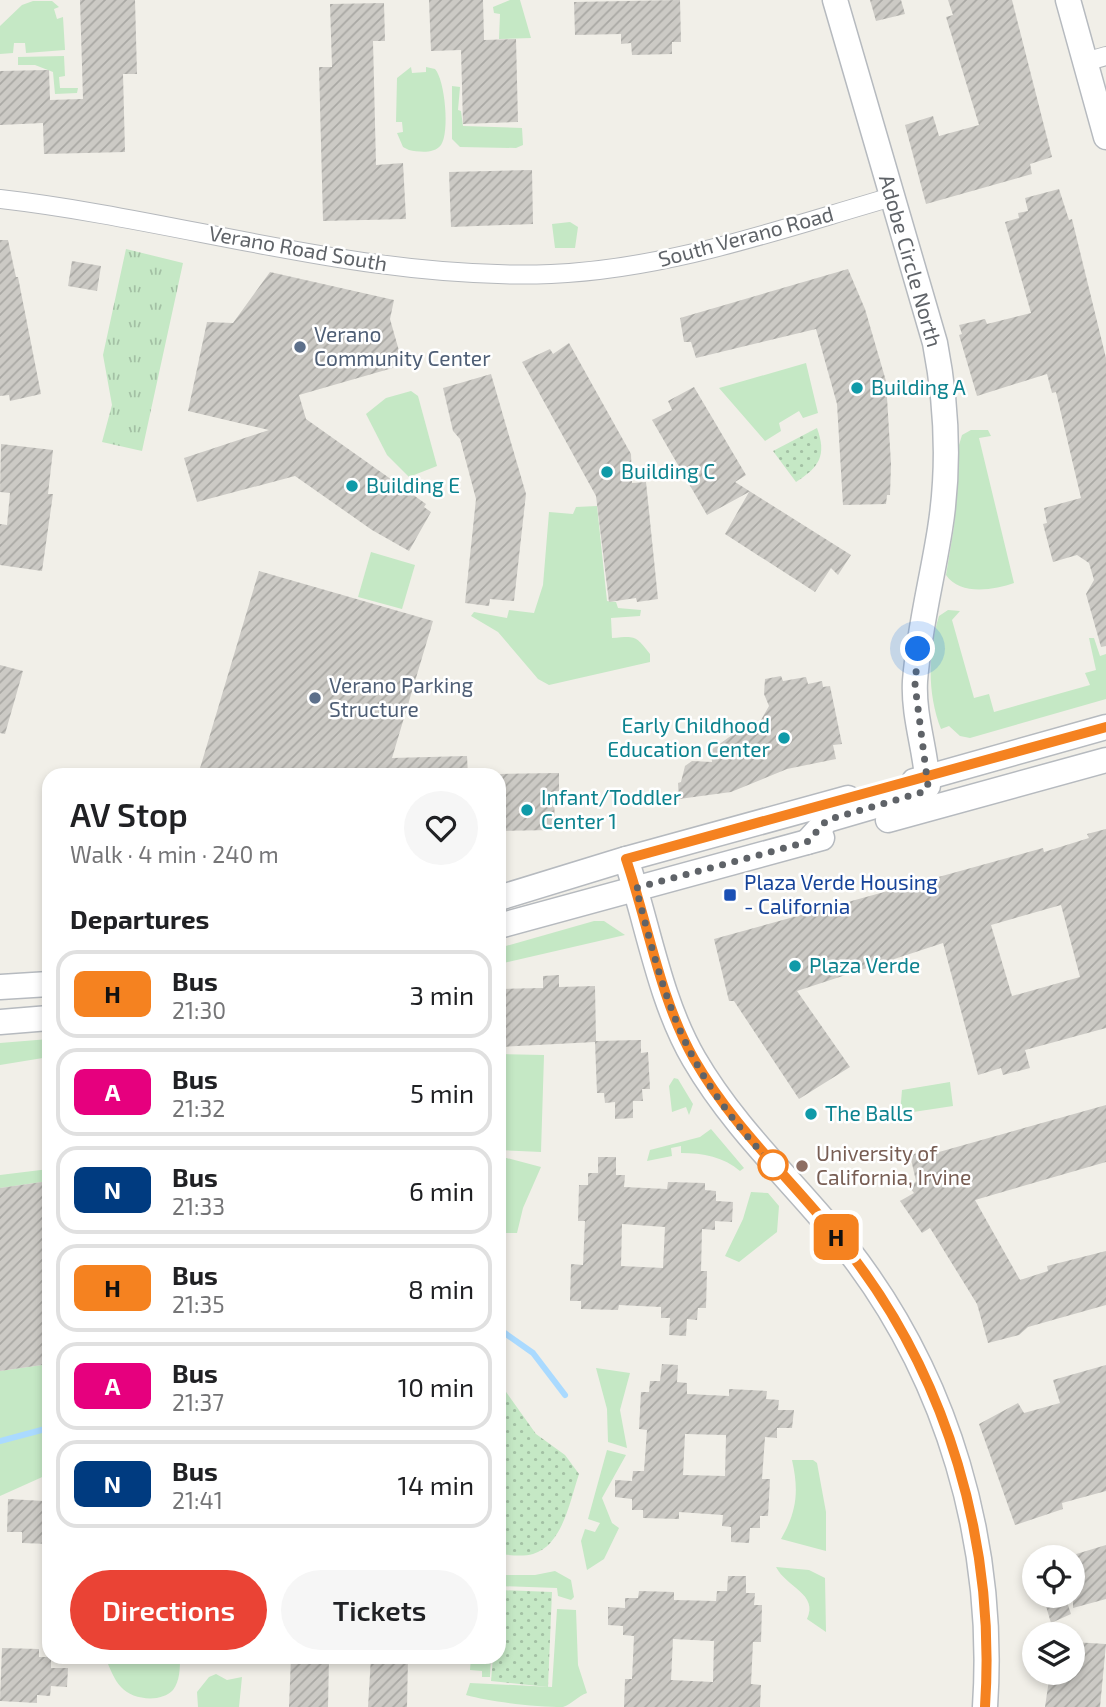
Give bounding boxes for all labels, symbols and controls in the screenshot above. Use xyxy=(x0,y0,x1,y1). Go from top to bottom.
street label: Adobe Circle North xyxy=(875,172,948,350)
street label: South Verano Road xyxy=(655,200,836,271)
street label: Verano Road South xyxy=(207,220,390,276)
place label: Verano Community Center xyxy=(314,321,491,370)
marker: Verano Community Center xyxy=(292,339,308,355)
place label: Building A xyxy=(871,374,966,399)
marker: Building A xyxy=(849,380,865,396)
place label: Building C xyxy=(621,458,715,483)
marker: Building C xyxy=(599,464,615,480)
place label: Building E xyxy=(366,472,460,497)
marker: Building E xyxy=(344,478,360,494)
your location xyxy=(900,631,935,666)
place label: Verano Parking Structure xyxy=(329,672,473,721)
marker: Verano Parking Structure xyxy=(307,690,323,706)
place label: Early Childhood Education Center xyxy=(607,712,771,761)
marker: Early Childhood Education Center xyxy=(776,730,792,746)
place label: Infant/Toddler Center 1 xyxy=(541,784,682,833)
button: heart xyxy=(404,791,478,865)
text: AV Stop xyxy=(70,794,188,834)
marker: Infant/Toddler Center 1 xyxy=(519,802,535,818)
text: Walk · 4 min · 240 m xyxy=(70,840,279,868)
place label: Plaza Verde Housing - California xyxy=(744,869,938,918)
marker: Plaza Verde Housing - California xyxy=(722,887,738,903)
text: Departures xyxy=(70,903,209,934)
place label: Plaza Verde xyxy=(809,952,920,977)
marker: Plaza Verde xyxy=(787,958,803,974)
text: Bus xyxy=(172,965,218,996)
text: H xyxy=(104,979,121,1008)
text: 3 min xyxy=(409,979,474,1010)
text: 21:30 xyxy=(172,996,226,1024)
text: Bus xyxy=(172,1063,218,1094)
text: A xyxy=(105,1077,120,1106)
text: 5 min xyxy=(410,1077,474,1108)
text: 21:32 xyxy=(172,1094,225,1122)
place label: The Balls xyxy=(825,1100,913,1125)
marker: The Balls xyxy=(803,1106,819,1122)
place label: University of California, Irvine xyxy=(816,1140,971,1189)
unlabelled marker xyxy=(758,1150,788,1180)
marker: University of California, Irvine xyxy=(794,1158,810,1174)
text: Bus xyxy=(172,1161,218,1192)
text: N xyxy=(104,1175,121,1204)
text: 6 min xyxy=(409,1175,474,1206)
text: 21:33 xyxy=(172,1192,225,1220)
line badge: H xyxy=(813,1214,859,1260)
text: H xyxy=(828,1222,844,1251)
text: Bus xyxy=(172,1259,218,1290)
text: H xyxy=(104,1273,121,1302)
text: 8 min xyxy=(408,1273,474,1304)
text: 21:35 xyxy=(172,1290,225,1318)
text: Bus xyxy=(172,1357,218,1388)
text: A xyxy=(105,1371,120,1400)
text: 10 min xyxy=(398,1371,474,1402)
text: 21:37 xyxy=(172,1388,224,1416)
text: Bus xyxy=(172,1455,218,1486)
text: N xyxy=(104,1469,121,1498)
text: 14 min xyxy=(398,1469,474,1500)
text: 21:41 xyxy=(172,1486,223,1514)
map controls xyxy=(1022,1545,1085,1685)
button: locate xyxy=(1022,1545,1085,1608)
button: Directions xyxy=(70,1570,267,1650)
button: Tickets xyxy=(281,1570,478,1650)
button: layers xyxy=(1022,1622,1085,1685)

